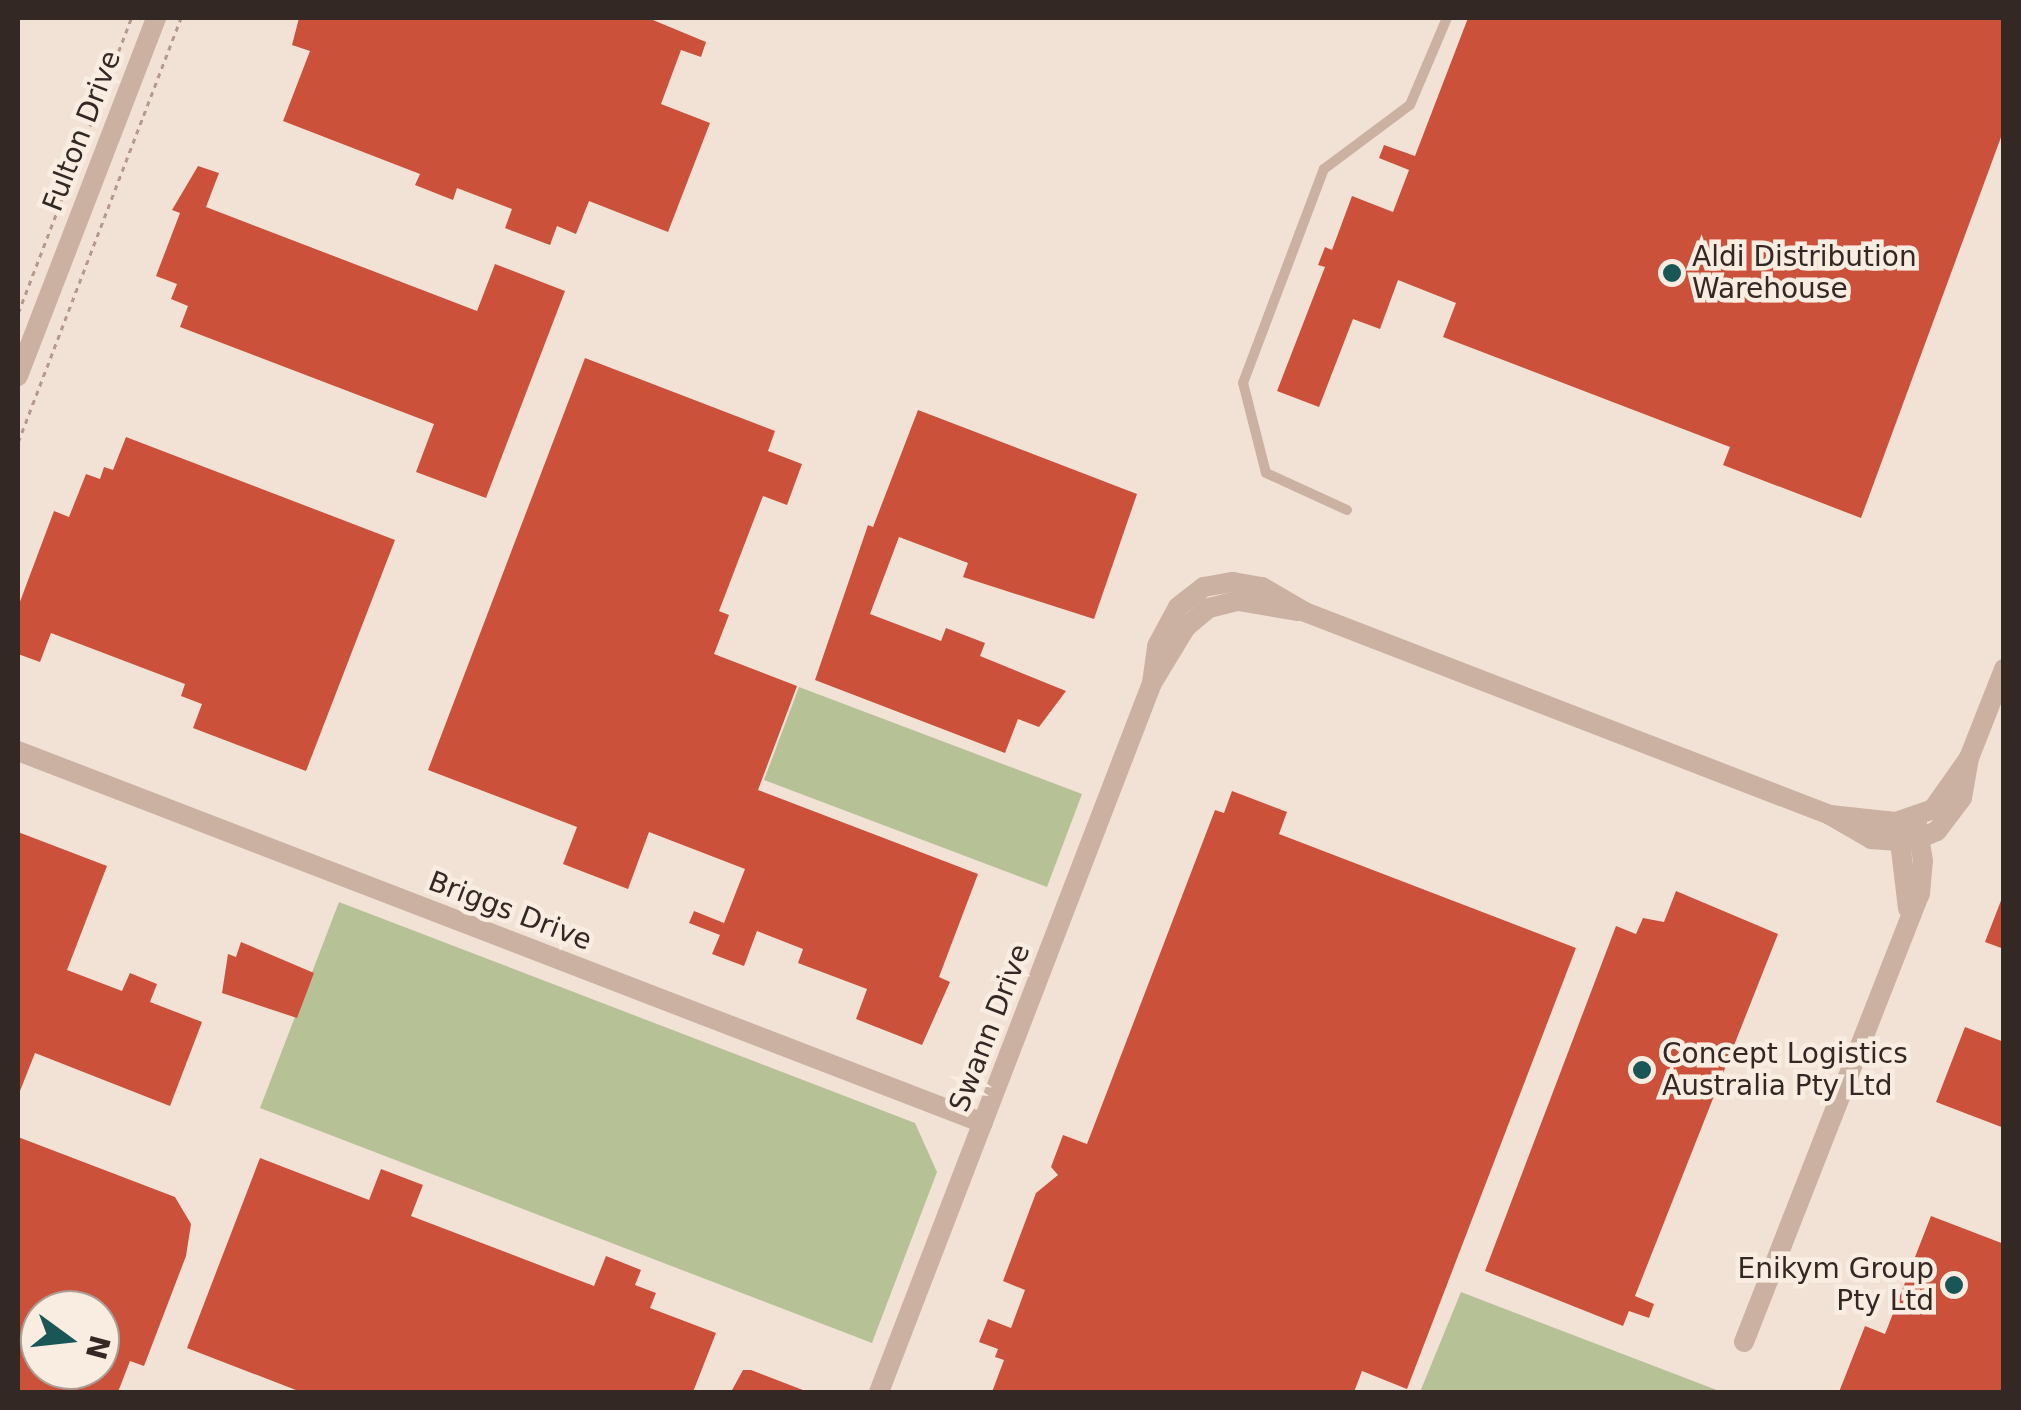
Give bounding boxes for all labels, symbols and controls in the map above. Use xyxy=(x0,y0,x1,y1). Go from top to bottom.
street label: Fulton Drive xyxy=(36,46,128,216)
place label: Aldi Distribution Warehouse xyxy=(1692,240,1917,306)
marker: Aldi Distribution Warehouse xyxy=(1661,262,1683,284)
street label: Briggs Drive xyxy=(424,864,596,958)
street label: Swann Drive xyxy=(943,939,1037,1117)
place label: Concept Logistics Australia Pty Ltd xyxy=(1662,1037,1908,1103)
marker: Concept Logistics Australia Pty Ltd xyxy=(1631,1059,1653,1081)
place label: Enikym Group Pty Ltd xyxy=(1738,1252,1934,1318)
marker: Enikym Group Pty Ltd xyxy=(1943,1274,1965,1296)
north arrow xyxy=(20,1290,120,1390)
text: N xyxy=(79,1332,116,1363)

